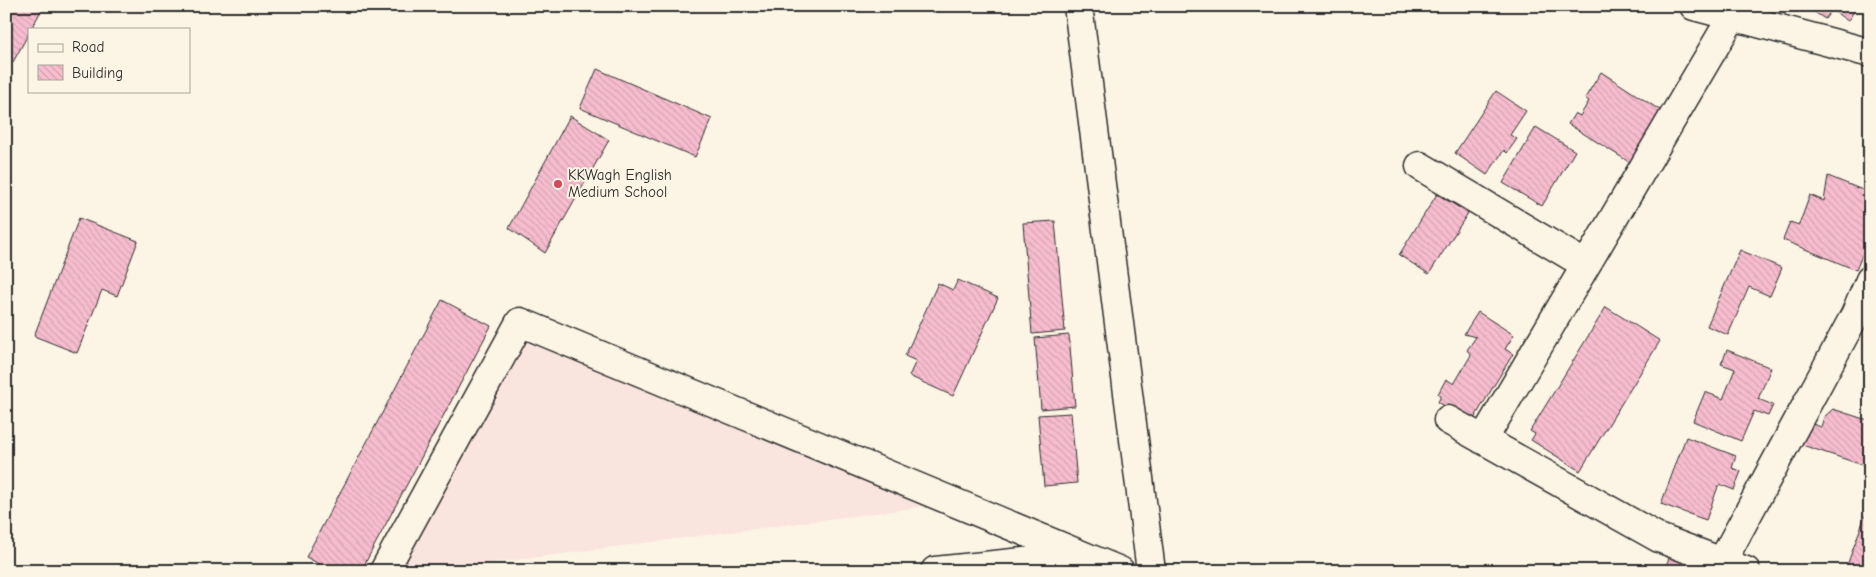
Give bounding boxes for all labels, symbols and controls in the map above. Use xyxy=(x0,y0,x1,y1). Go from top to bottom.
legend xyxy=(28,28,190,92)
text: Road xyxy=(72,38,104,56)
text: Building xyxy=(72,64,123,82)
place label: KKWagh English Medium School xyxy=(568,166,672,201)
marker: KKWagh English Medium School xyxy=(552,178,564,190)

